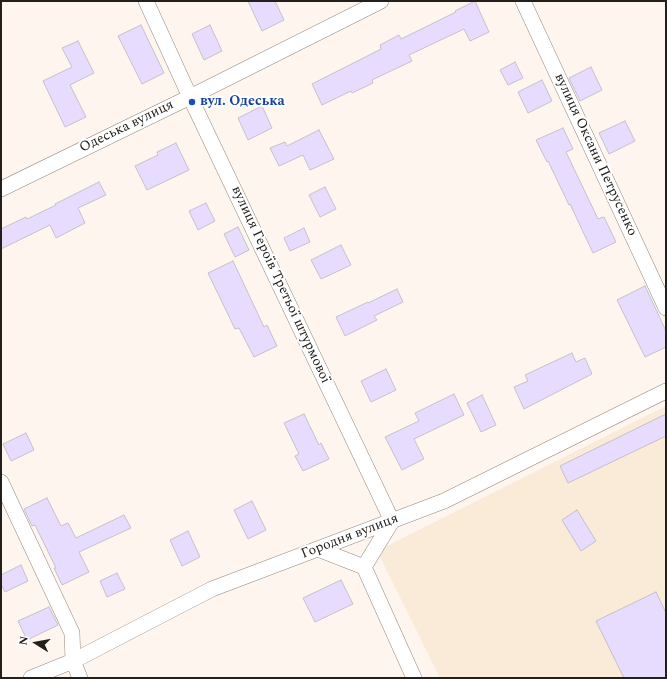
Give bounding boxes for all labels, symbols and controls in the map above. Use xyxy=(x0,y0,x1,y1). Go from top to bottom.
street label: вулиця Оксани Петрусенко xyxy=(550,71,640,239)
place label: вул. Одеська xyxy=(200,94,285,110)
street label: Одеська вулиця xyxy=(77,97,177,157)
marker: вул. Одеська xyxy=(187,97,197,107)
street label: вулиця Героїв Третьої штурмової xyxy=(227,184,333,386)
street label: Городня вулиця xyxy=(299,511,401,563)
north arrow xyxy=(16,623,56,663)
text: N xyxy=(15,635,33,647)

